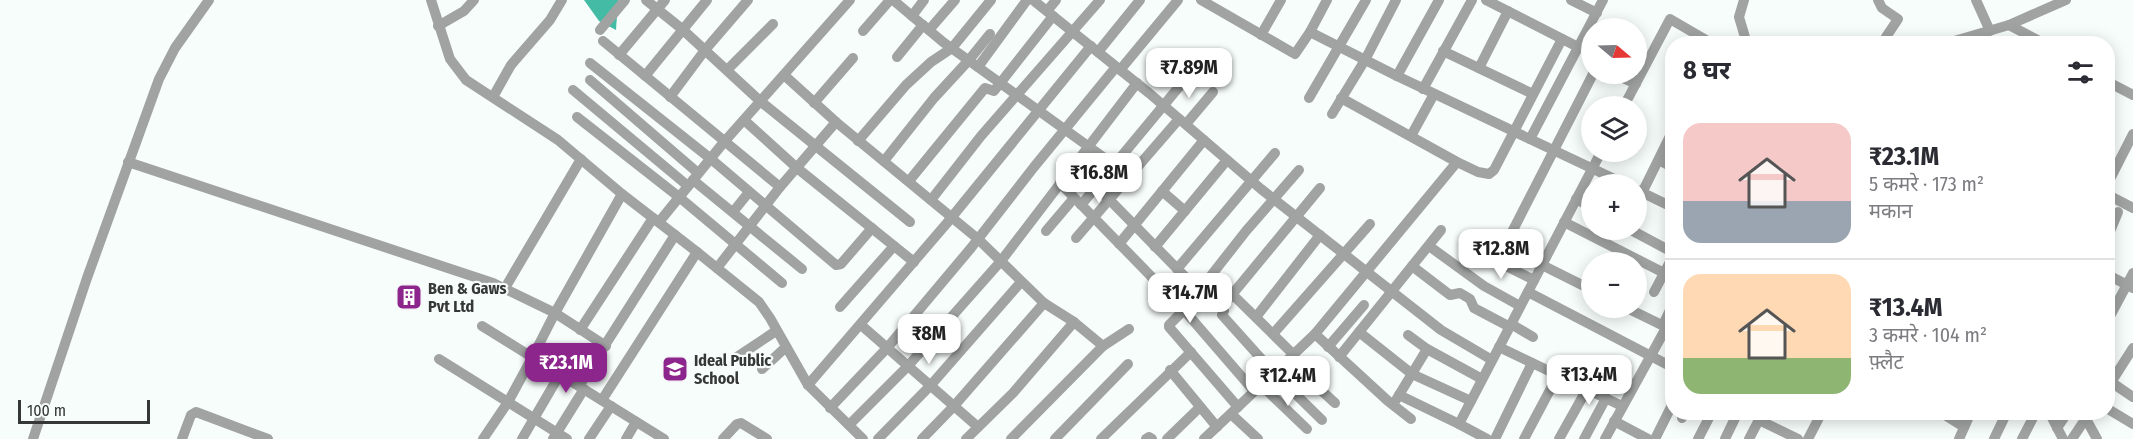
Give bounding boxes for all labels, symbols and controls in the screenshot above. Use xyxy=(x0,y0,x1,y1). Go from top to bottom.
north arrow xyxy=(1581,18,1647,84)
map controls xyxy=(1581,18,1647,318)
pin: ₹7.89M xyxy=(1140,48,1238,99)
text: ₹7.89M xyxy=(1160,55,1218,79)
text: 8 घर xyxy=(1683,55,1730,86)
icon: filters xyxy=(2064,56,2097,89)
button: layers xyxy=(1581,96,1647,162)
text: ₹23.1M xyxy=(1869,141,1939,172)
icon: home xyxy=(1731,147,1803,219)
pin: ₹16.8M xyxy=(1050,153,1148,204)
text: ₹16.8M xyxy=(1070,160,1128,184)
text: 5 कमरे · 173 m² xyxy=(1869,172,1984,196)
button: + xyxy=(1581,174,1647,240)
text: मकान xyxy=(1869,199,1913,223)
pin: ₹12.8M xyxy=(1452,229,1550,280)
text: ₹12.8M xyxy=(1472,236,1530,260)
button: − xyxy=(1581,252,1647,318)
pin: ₹14.7M xyxy=(1141,273,1239,324)
place label: Ben & Gaws Pvt Ltd xyxy=(428,279,506,316)
text: ₹14.7M xyxy=(1162,280,1218,304)
building icon: Ben & Gaws Pvt Ltd xyxy=(394,282,424,312)
text: ₹13.4M xyxy=(1869,292,1942,323)
icon: home xyxy=(1731,298,1803,370)
pin: ₹8M xyxy=(900,314,958,365)
text: ₹8M xyxy=(912,321,946,345)
text: 3 कमरे · 104 m² xyxy=(1869,323,1987,347)
pin: ₹23.1M xyxy=(517,343,615,394)
text: ₹23.1M xyxy=(539,350,593,374)
text: फ़्लैट xyxy=(1869,350,1904,374)
place label: Ideal Public School xyxy=(694,351,771,388)
school or university icon: Ideal Public School xyxy=(660,354,690,384)
pin: ₹13.4M xyxy=(1540,355,1638,406)
pin: ₹12.4M xyxy=(1239,356,1337,407)
text: ₹13.4M xyxy=(1561,362,1617,386)
text: ₹12.4M xyxy=(1260,363,1316,387)
scale bar xyxy=(18,397,150,424)
text: 100 m xyxy=(27,401,66,420)

